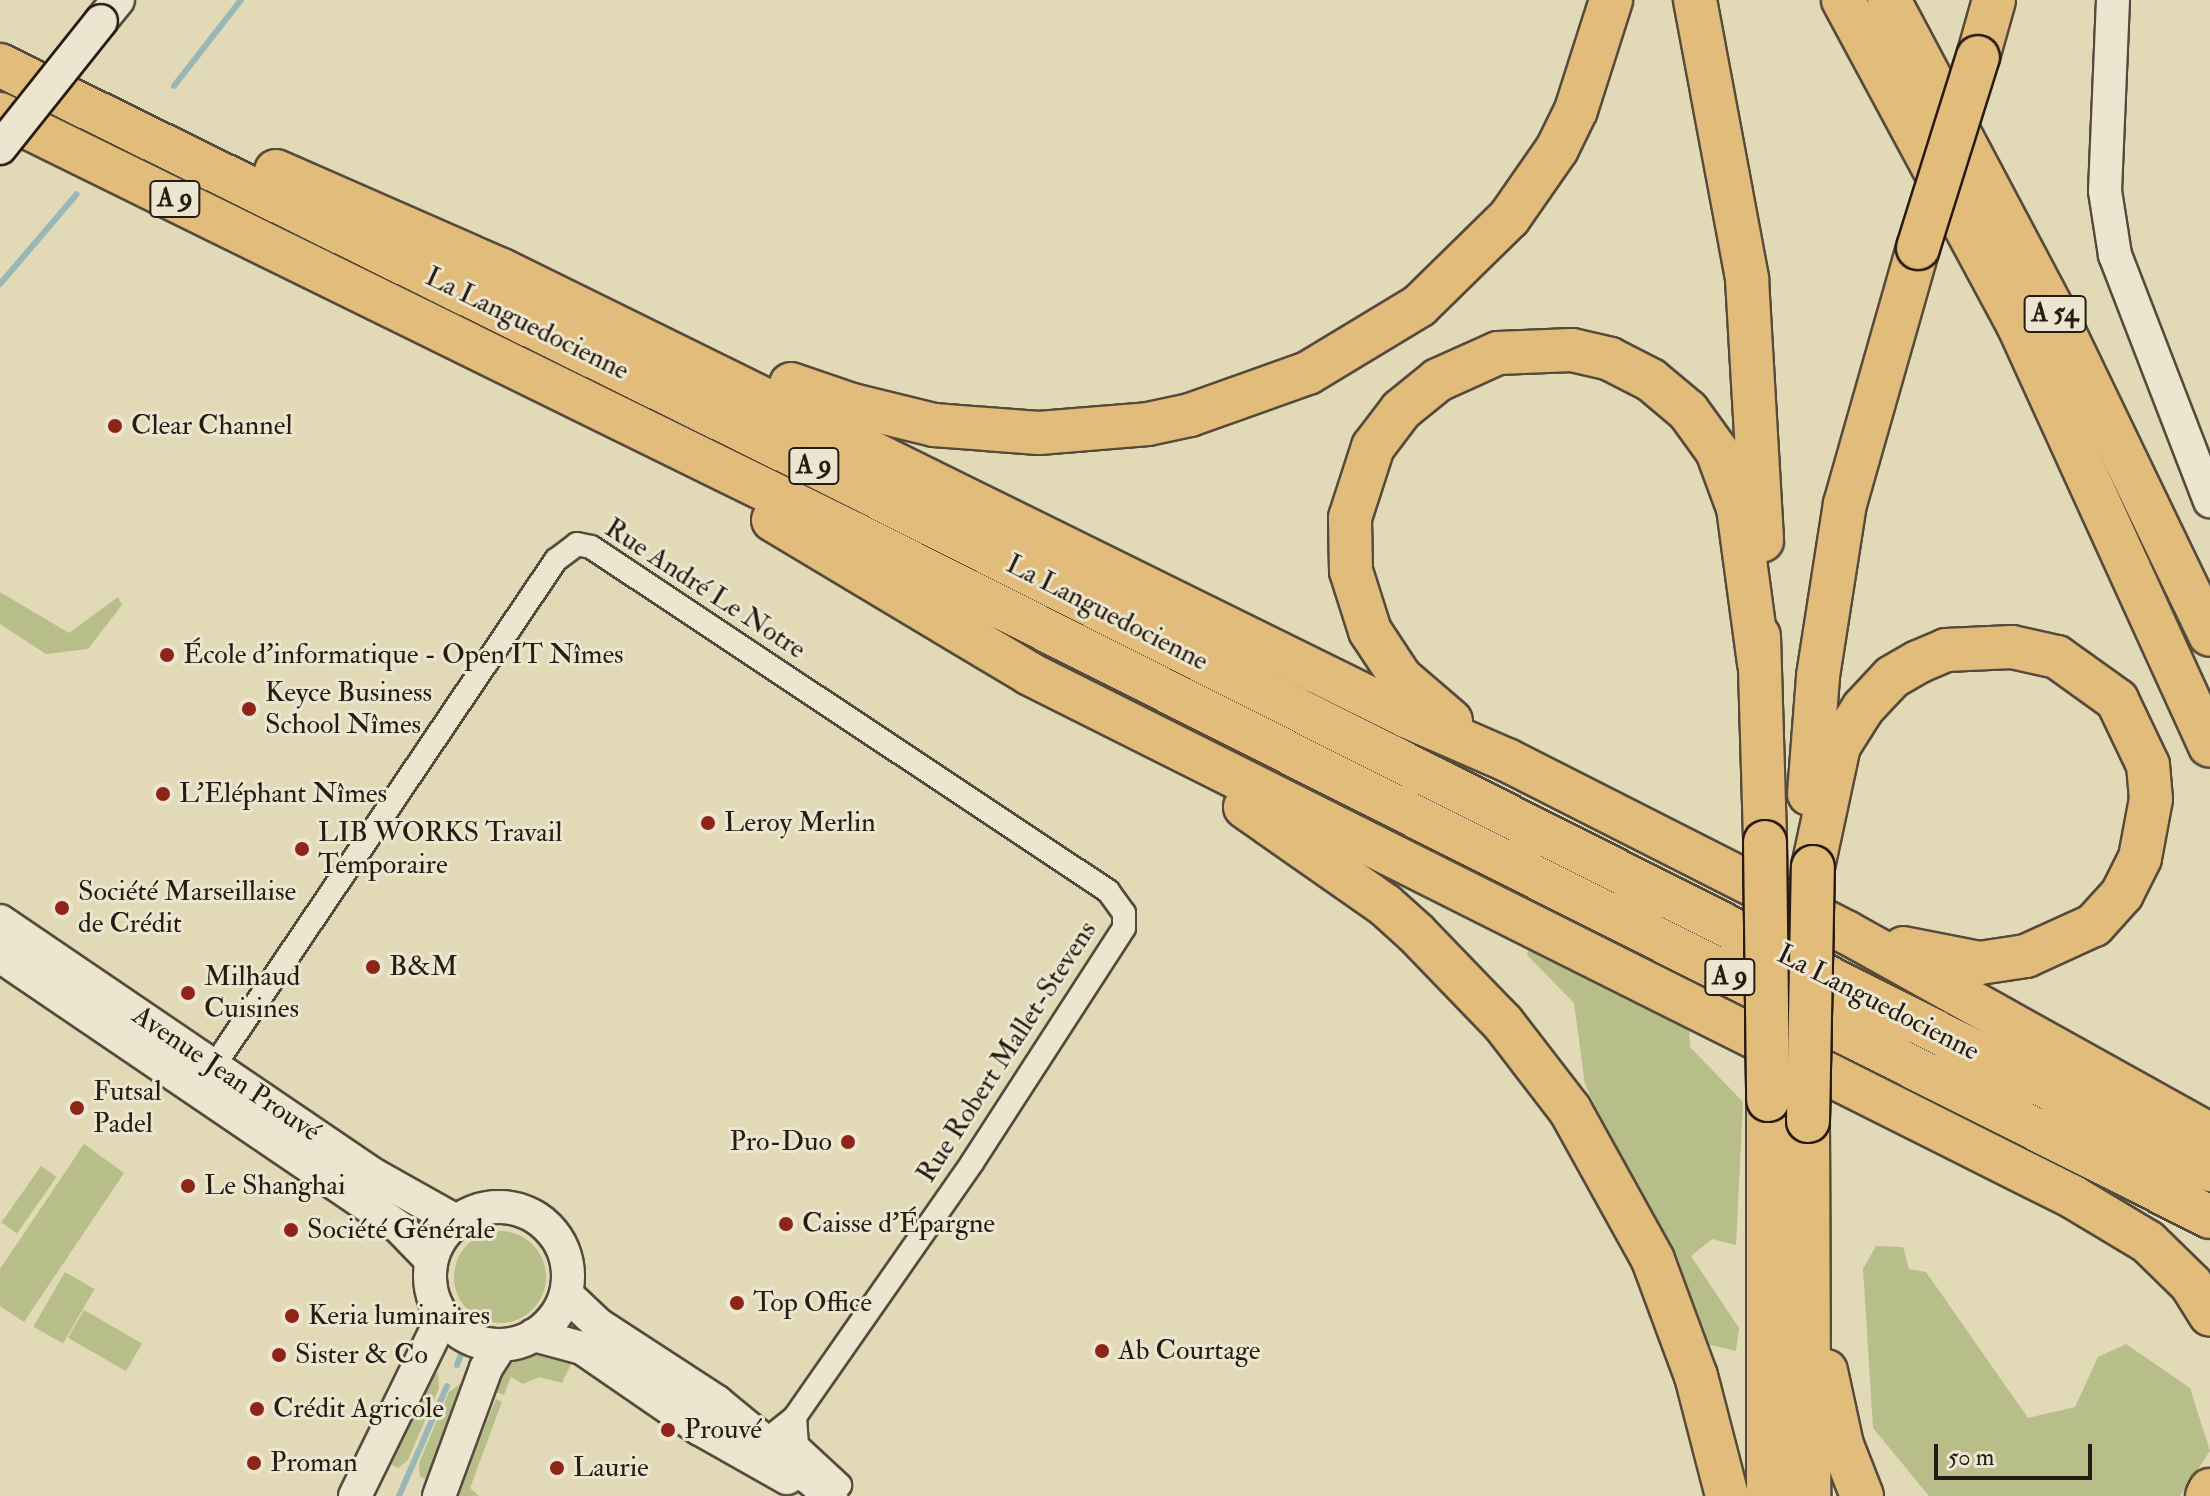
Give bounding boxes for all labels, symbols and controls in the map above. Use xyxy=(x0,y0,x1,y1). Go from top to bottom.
road number: A 9 xyxy=(149,177,201,221)
street label: La Languedocienne xyxy=(420,260,634,388)
road number: A 54 xyxy=(2023,292,2087,336)
place label: Clear Channel xyxy=(131,409,293,443)
marker: Clear Channel xyxy=(106,417,124,435)
road number: A 9 xyxy=(788,444,840,488)
street label: Rue André Le Notre xyxy=(598,512,812,666)
street label: La Languedocienne xyxy=(1000,548,1214,678)
place label: École d'informatique - Open IT Nîmes xyxy=(183,638,624,672)
marker: École d'informatique - Open IT Nîmes xyxy=(158,646,176,664)
place label: Keyce Business School Nîmes xyxy=(265,676,432,742)
marker: Keyce Business School Nîmes xyxy=(240,700,258,718)
place label: L'Eléphant Nîmes xyxy=(179,777,387,811)
marker: L'Eléphant Nîmes xyxy=(154,785,172,803)
place label: Leroy Merlin xyxy=(724,806,876,840)
marker: Leroy Merlin xyxy=(699,814,717,832)
place label: LIB WORKS Travail Temporaire xyxy=(318,816,562,882)
marker: LIB WORKS Travail Temporaire xyxy=(293,840,311,858)
place label: Société Marseillaise de Crédit xyxy=(78,875,296,941)
marker: Société Marseillaise de Crédit xyxy=(53,899,71,917)
street label: Rue Robert Mallet-Stevens xyxy=(910,915,1104,1189)
street label: La Languedocienne xyxy=(1771,938,1985,1068)
place label: B&M xyxy=(389,950,458,984)
road number: A 9 xyxy=(1704,955,1756,999)
marker: B&M xyxy=(364,958,382,976)
place label: Milhaud Cuisines xyxy=(204,960,300,1026)
marker: Milhaud Cuisines xyxy=(179,984,197,1002)
street label: Avenue Jean Prouvé xyxy=(126,999,326,1149)
place label: Futsal Padel xyxy=(93,1075,162,1141)
marker: Futsal Padel xyxy=(68,1099,86,1117)
place label: Pro-Duo xyxy=(730,1125,832,1159)
marker: Pro-Duo xyxy=(839,1133,857,1151)
place label: Le Shanghai xyxy=(204,1169,346,1203)
marker: Le Shanghai xyxy=(179,1177,197,1195)
place label: Caisse d'Épargne xyxy=(802,1207,995,1241)
place label: Société Générale xyxy=(307,1213,495,1247)
marker: Caisse d'Épargne xyxy=(777,1215,795,1233)
marker: Société Générale xyxy=(282,1221,300,1239)
place label: Top Office xyxy=(753,1286,872,1320)
marker: Top Office xyxy=(728,1294,746,1312)
place label: Keria luminaires xyxy=(308,1299,490,1333)
marker: Keria luminaires xyxy=(283,1307,301,1325)
place label: Ab Courtage xyxy=(1118,1334,1260,1368)
place label: Sister & Co xyxy=(295,1338,428,1372)
marker: Ab Courtage xyxy=(1093,1342,1111,1360)
marker: Sister & Co xyxy=(270,1346,288,1364)
place label: Crédit Agricole xyxy=(273,1392,444,1426)
marker: Crédit Agricole xyxy=(248,1400,266,1418)
place label: Prouvé xyxy=(684,1413,762,1447)
marker: Prouvé xyxy=(659,1421,677,1439)
scale bar xyxy=(1938,1428,2096,1478)
text: 50 m xyxy=(1948,1442,1994,1473)
place label: Proman xyxy=(270,1446,358,1480)
place label: Laurie xyxy=(573,1451,649,1485)
marker: Proman xyxy=(245,1454,263,1472)
marker: Laurie xyxy=(548,1459,566,1477)

